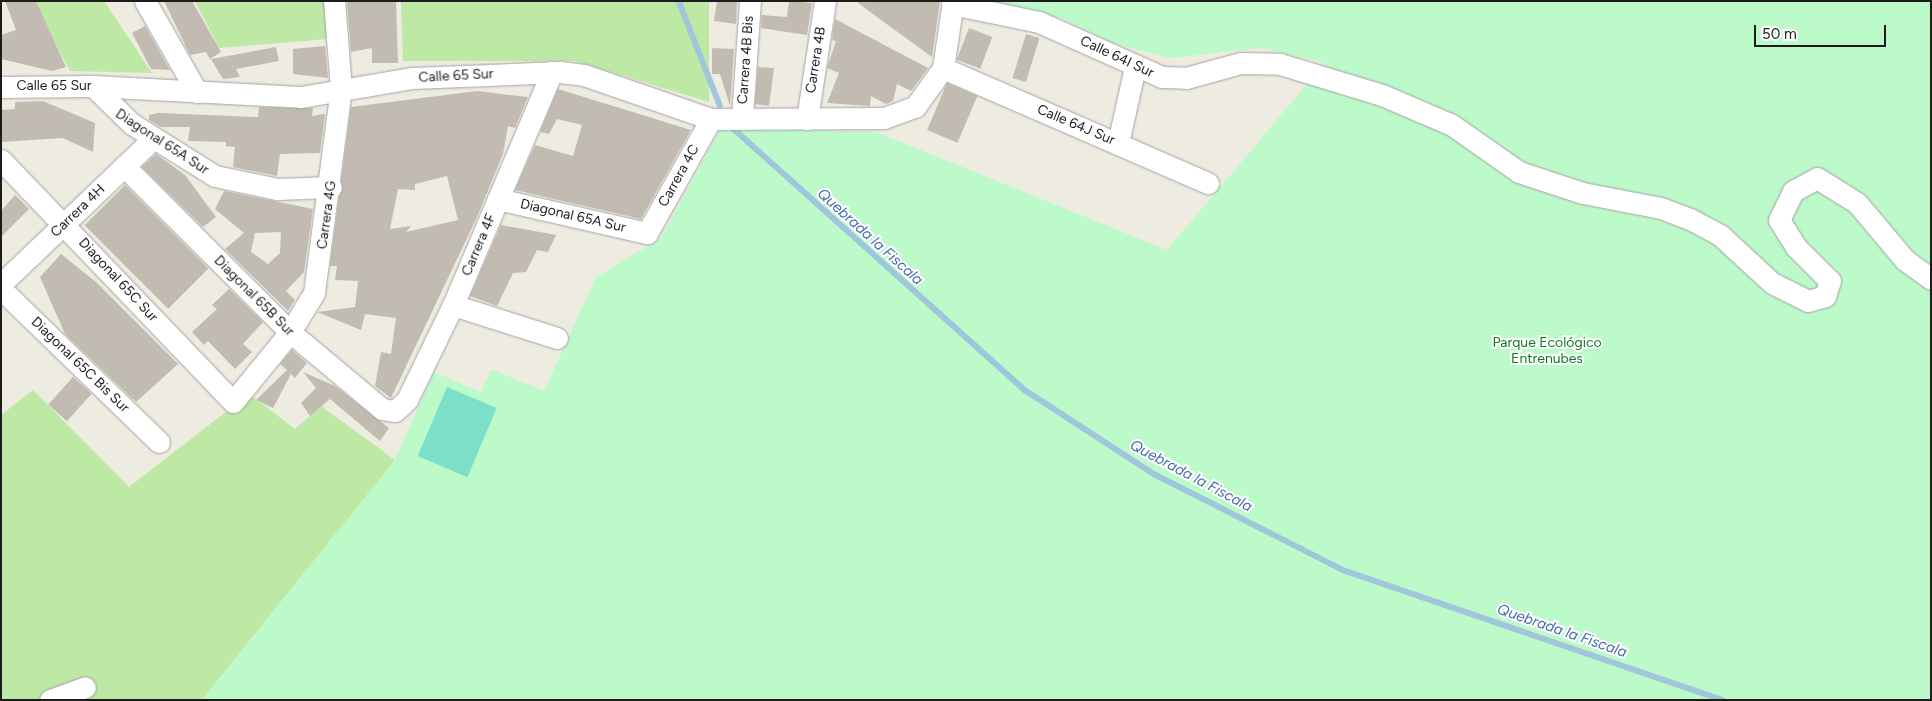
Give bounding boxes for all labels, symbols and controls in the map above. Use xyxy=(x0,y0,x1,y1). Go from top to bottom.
street label: Carrera 4B Bis xyxy=(735,15,757,105)
scale bar xyxy=(1757,15,1890,47)
text: 50 m xyxy=(1762,25,1797,43)
street label: Carrera 4B xyxy=(802,26,830,94)
street label: Calle 64I Sur xyxy=(1077,33,1157,81)
street label: Calle 65 Sur xyxy=(418,66,494,86)
street label: Calle 65 Sur xyxy=(16,78,92,94)
street label: Calle 64J Sur xyxy=(1035,101,1117,149)
street label: Diagonal 65A Sur xyxy=(112,106,212,178)
street label: Carrera 4C xyxy=(655,142,703,210)
street label: Carrera 4G xyxy=(314,180,340,250)
street label: Carrera 4H xyxy=(47,181,109,241)
water label: Quebrada la Fiscala xyxy=(813,185,927,289)
street label: Diagonal 65A Sur xyxy=(519,196,627,236)
street label: Carrera 4F xyxy=(458,211,500,279)
street label: Diagonal 65C Sur xyxy=(75,235,161,325)
street label: Diagonal 65B Sur xyxy=(210,252,298,340)
street label: Diagonal 65C Bis Sur xyxy=(27,314,133,416)
park label: Parque Ecológico Entrenubes xyxy=(1492,335,1602,368)
water label: Quebrada la Fiscala xyxy=(1127,436,1255,516)
water label: Quebrada la Fiscala xyxy=(1495,600,1629,662)

